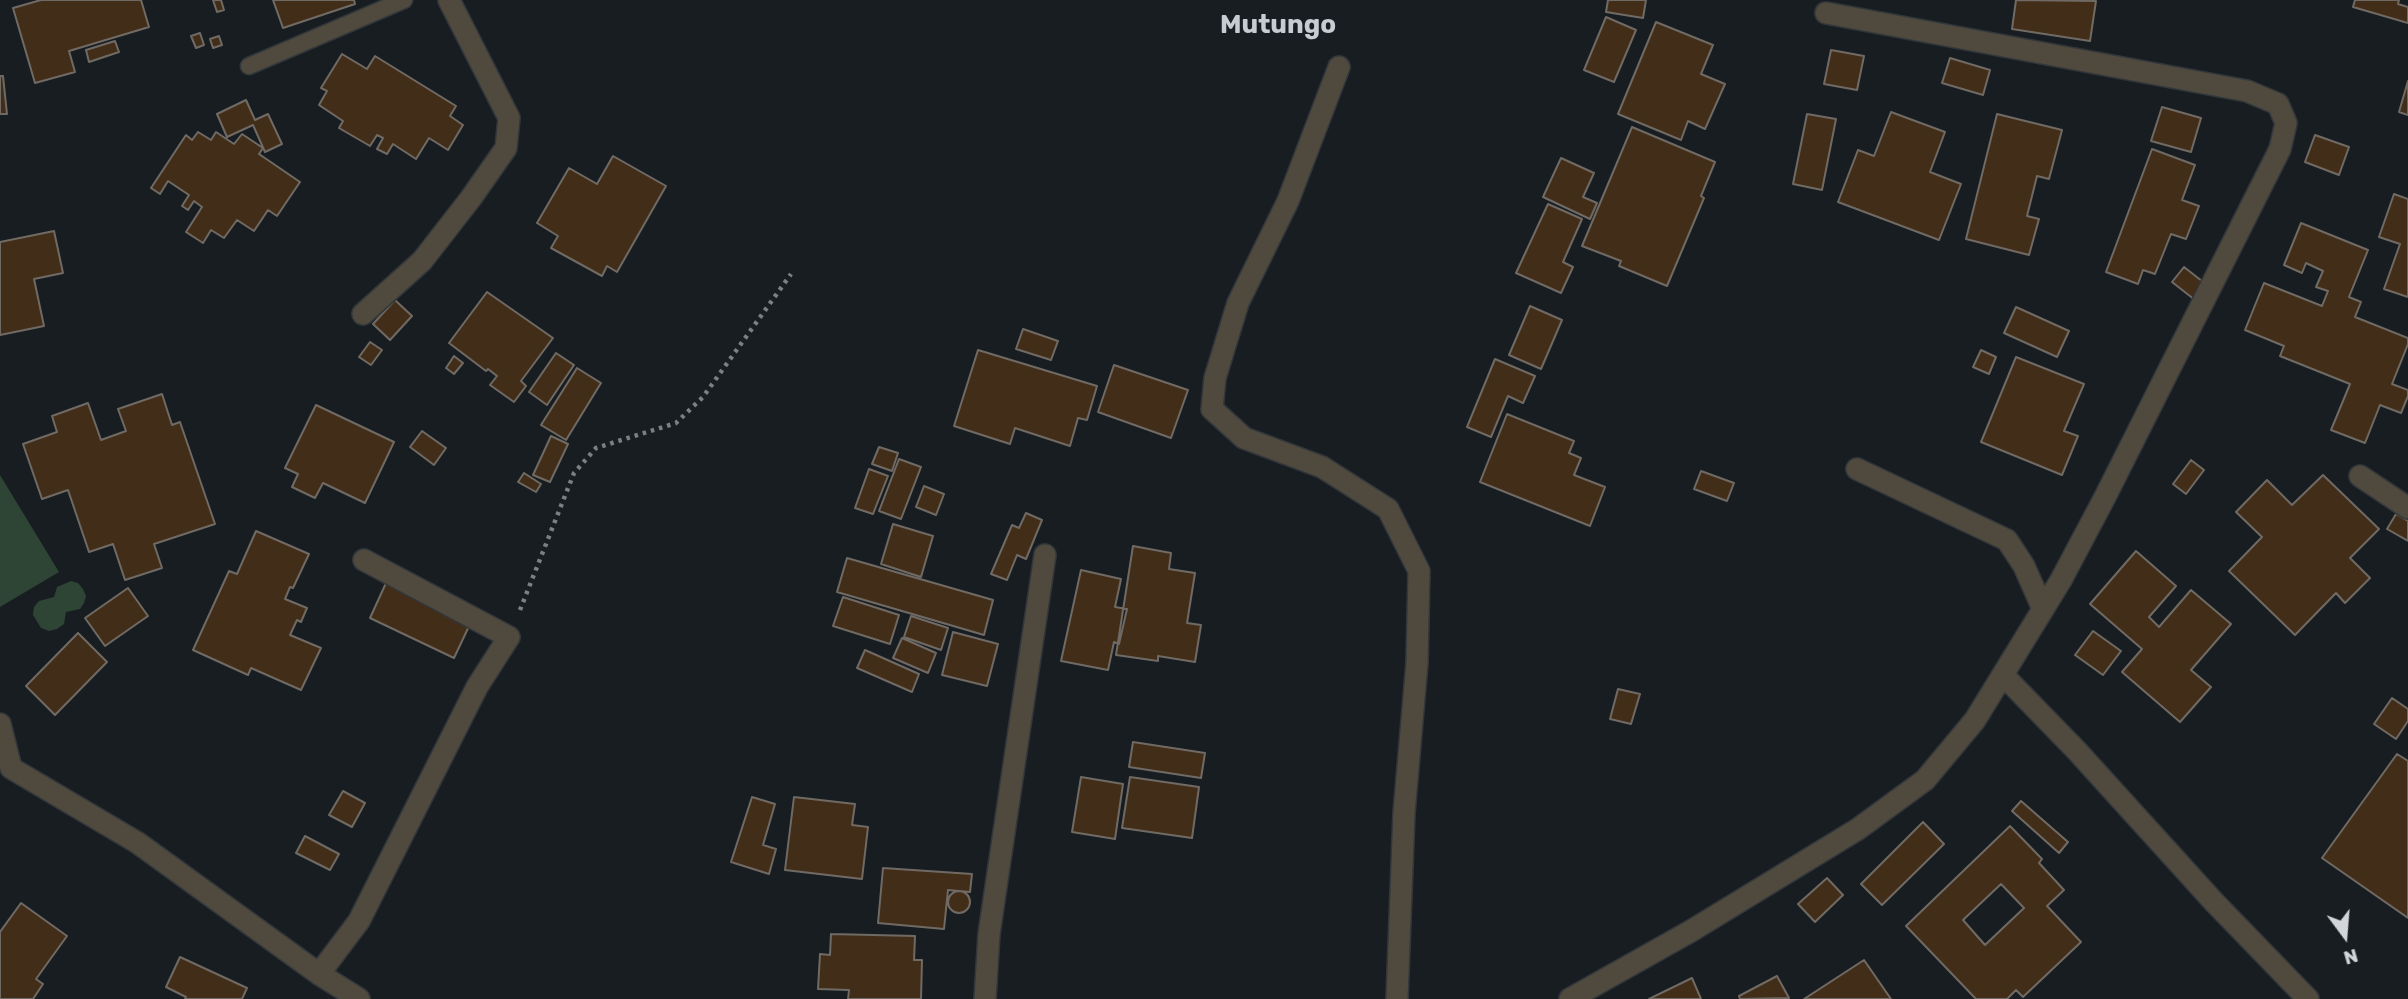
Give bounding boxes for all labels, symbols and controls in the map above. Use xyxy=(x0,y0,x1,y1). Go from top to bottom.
district label: Mutungo xyxy=(1220,9,1336,41)
north arrow xyxy=(2310,901,2380,971)
text: N xyxy=(2341,944,2361,970)

